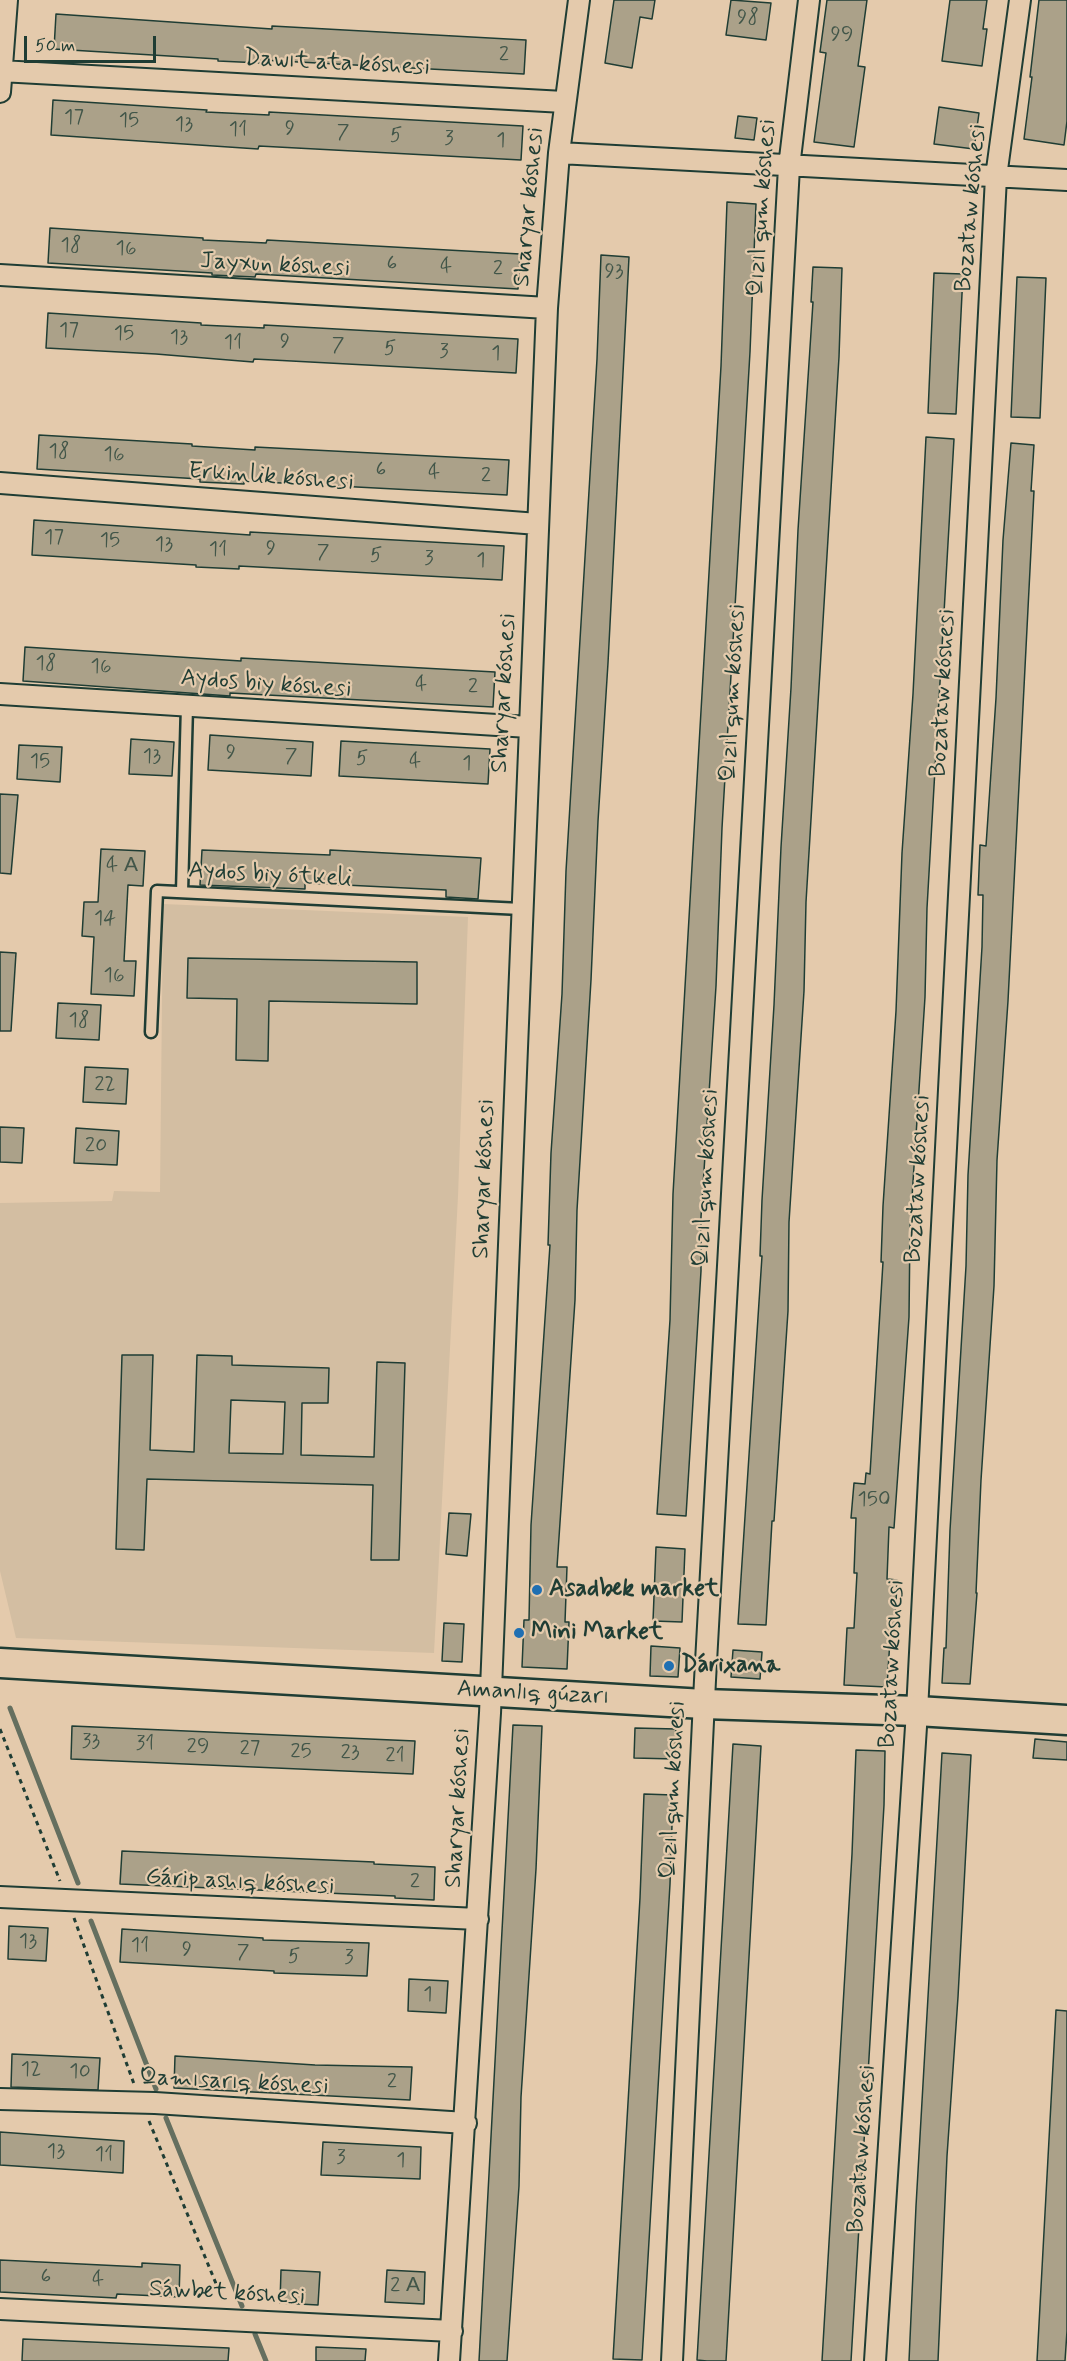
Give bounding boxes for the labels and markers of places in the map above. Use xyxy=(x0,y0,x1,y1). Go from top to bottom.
place label: Asadbek market xyxy=(549,1576,719,1604)
marker: Asadbek market xyxy=(530,1583,544,1597)
place label: Mini Market xyxy=(531,1619,663,1647)
marker: Mini Market xyxy=(512,1626,526,1640)
place label: Dárixana xyxy=(681,1652,780,1680)
marker: Dárixana xyxy=(662,1659,676,1673)

